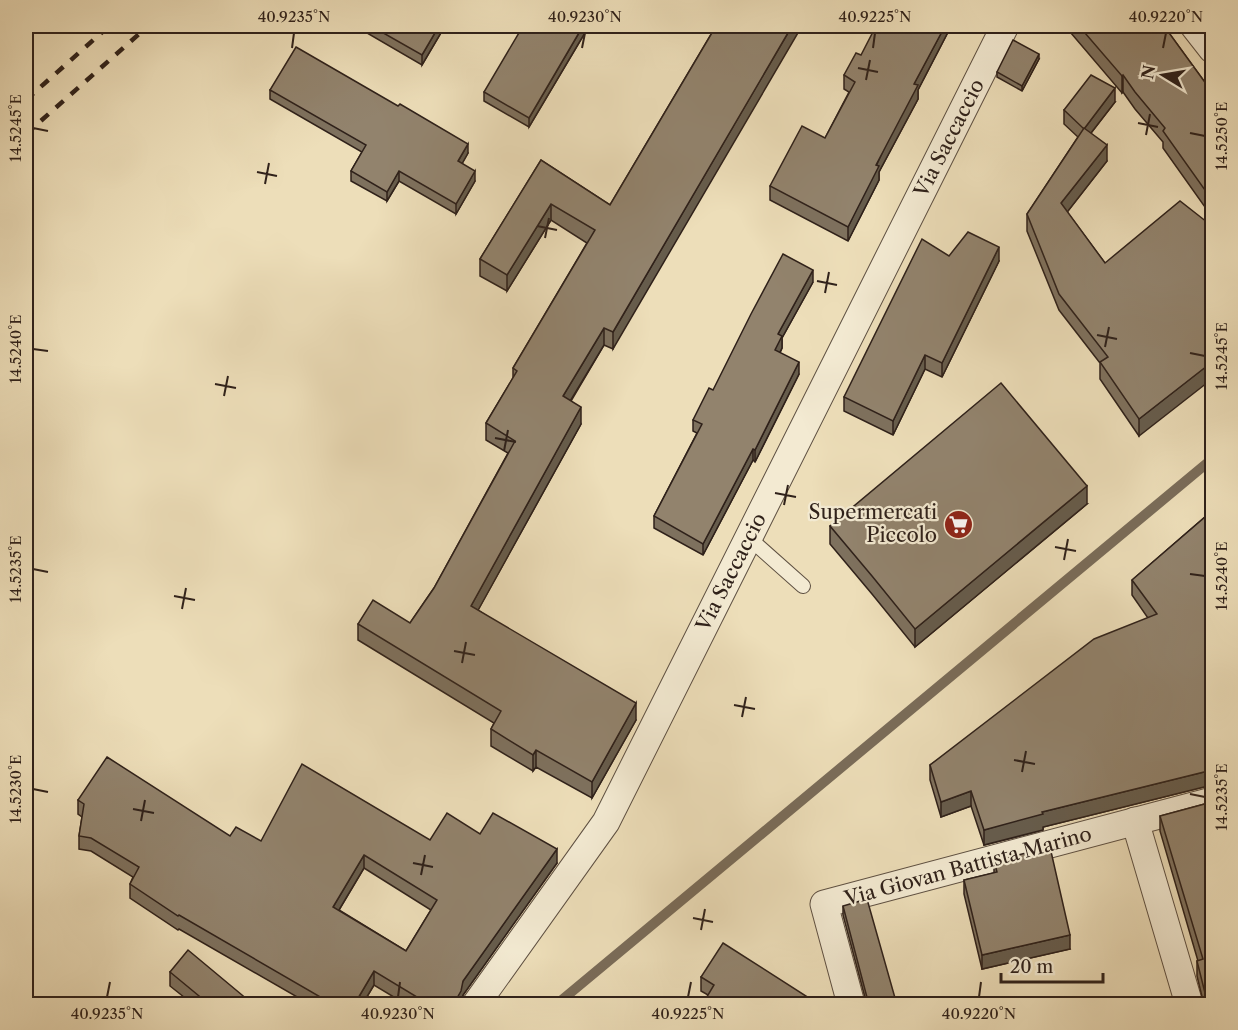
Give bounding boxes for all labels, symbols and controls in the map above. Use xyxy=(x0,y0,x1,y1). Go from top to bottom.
text: 40.9235°N xyxy=(258,7,330,26)
text: 40.9230°N xyxy=(548,7,622,26)
text: 40.9225°N xyxy=(839,7,912,26)
text: 40.9220°N xyxy=(1129,7,1203,26)
north arrow xyxy=(1133,45,1193,105)
text: N xyxy=(1137,63,1159,81)
street label: Via Saccaccio xyxy=(908,75,989,202)
text: 14.5245°E xyxy=(6,94,25,162)
text: 14.5250°E xyxy=(1212,102,1231,170)
text: 14.5240°E xyxy=(6,314,25,384)
text: 14.5245°E xyxy=(1212,322,1231,390)
place label: Supermercati Piccolo xyxy=(809,500,937,547)
supermarket icon: Supermercati Piccolo xyxy=(942,508,974,540)
street label: Via Saccaccio xyxy=(690,509,771,636)
text: 14.5235°E xyxy=(6,535,25,603)
text: 14.5240°E xyxy=(1212,541,1231,611)
text: 14.5230°E xyxy=(6,755,25,823)
text: 14.5235°E xyxy=(1212,763,1231,831)
street label: Via Giovan Battista Marino xyxy=(841,821,1094,911)
scale bar xyxy=(1001,946,1103,984)
text: 20 m xyxy=(1010,956,1054,978)
text: 40.9235°N xyxy=(71,1004,143,1023)
text: 40.9230°N xyxy=(361,1004,435,1023)
text: 40.9225°N xyxy=(652,1004,725,1023)
text: 40.9220°N xyxy=(942,1004,1016,1023)

